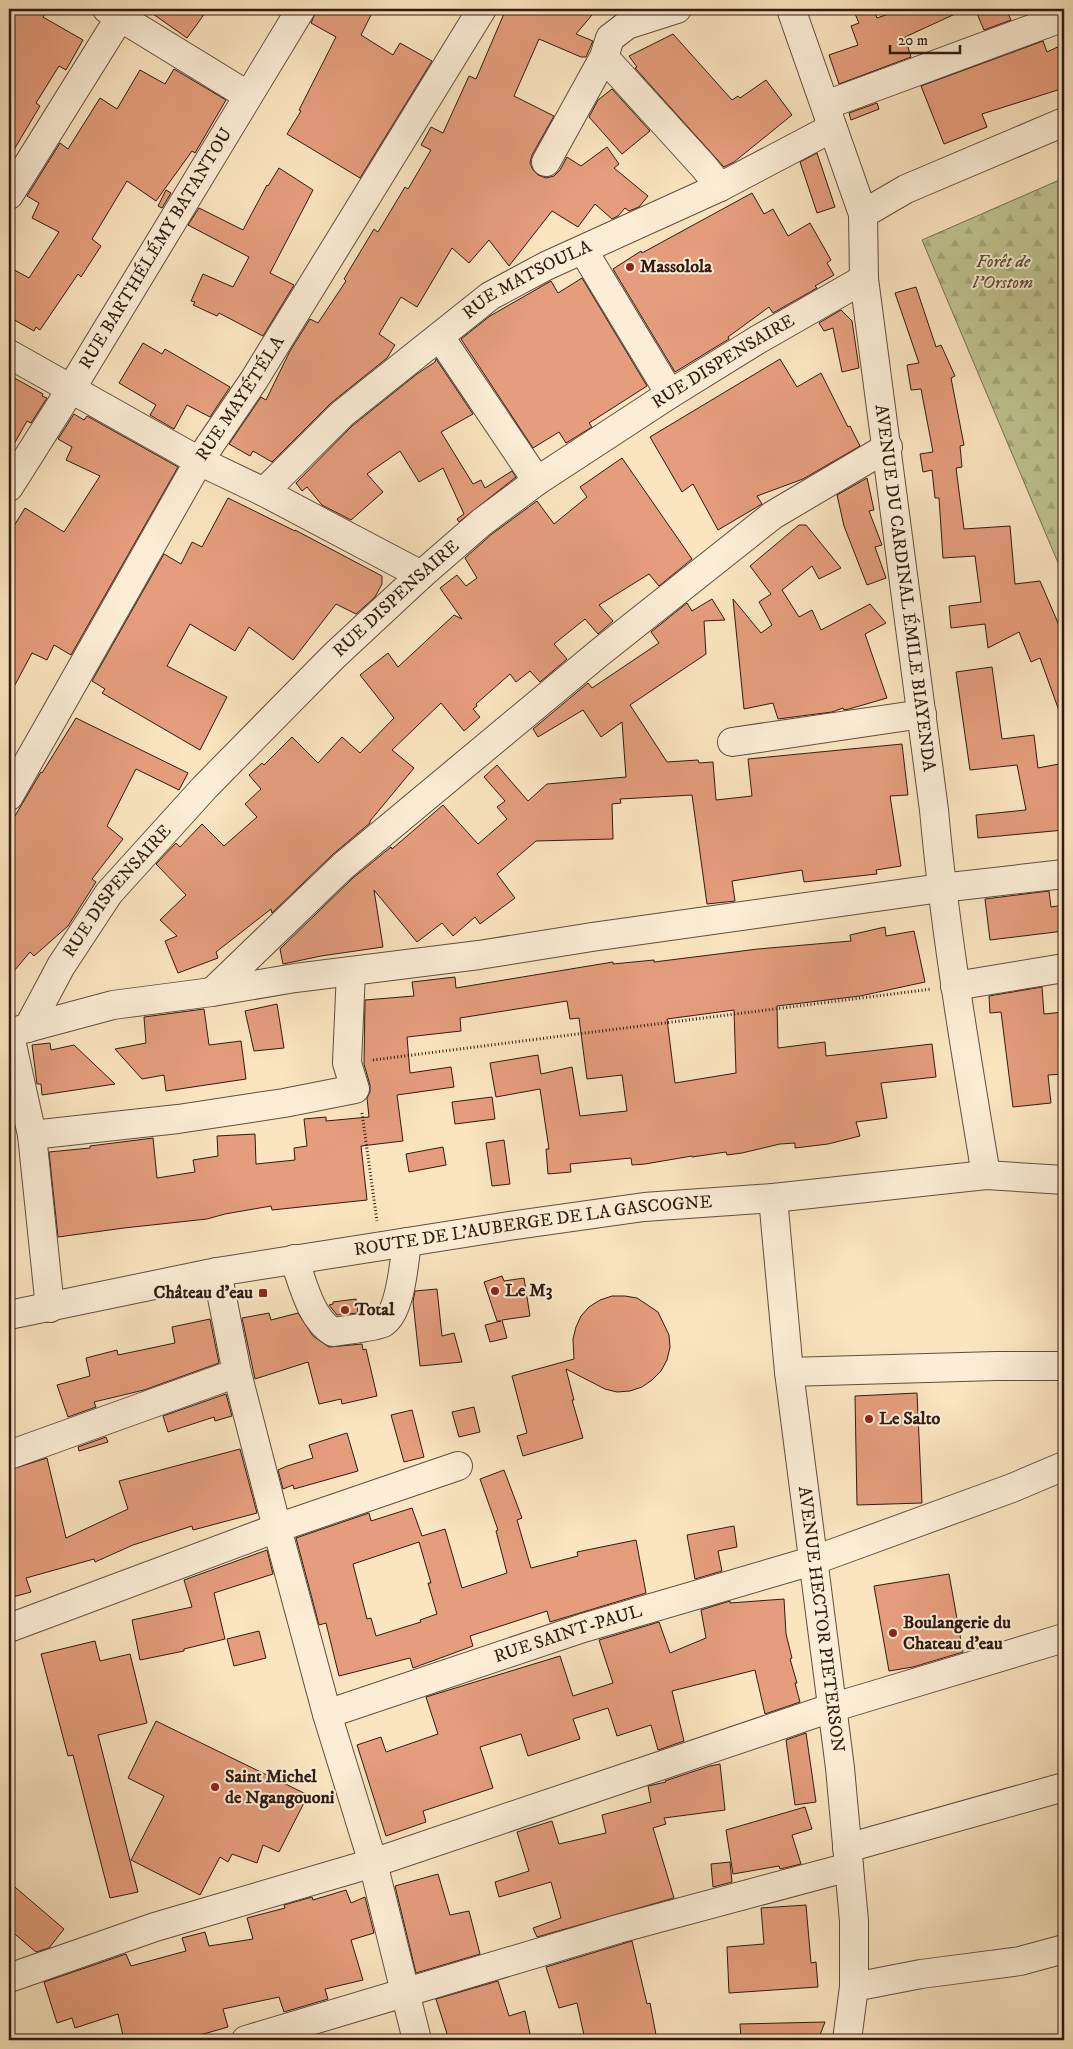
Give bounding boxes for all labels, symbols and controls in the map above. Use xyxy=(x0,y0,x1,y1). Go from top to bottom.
scale bar xyxy=(890,22,960,54)
text: 20 m xyxy=(898,31,928,50)
street label: RUE BARTHÉLÉMY BATANTOU xyxy=(75,124,237,373)
street label: RUE MATSOULA xyxy=(458,236,596,324)
park label: Forêt de l'Orstom xyxy=(972,251,1033,294)
place label: Massolola xyxy=(640,256,712,278)
marker: Massolola xyxy=(624,261,636,273)
street label: RUE DISPENSAIRE xyxy=(648,310,799,414)
street label: RUE MAYÉTÉLA xyxy=(191,332,290,465)
street label: AVENUE DU CARDINAL ÉMILE BIAYENDA xyxy=(870,403,940,774)
street label: RUE DISPENSAIRE xyxy=(329,536,464,662)
street label: RUE DISPENSAIRE xyxy=(58,820,176,962)
street label: ROUTE DE L'AUBERGE DE LA GASCOGNE xyxy=(353,1191,713,1261)
place label: Le M3 xyxy=(505,1280,553,1302)
place label: Château d'eau xyxy=(153,1282,253,1304)
marker: Le M3 xyxy=(489,1285,501,1297)
marker: Château d'eau xyxy=(257,1287,269,1299)
place label: Total xyxy=(354,1299,395,1321)
marker: Total xyxy=(339,1304,351,1316)
place label: Le Salto xyxy=(879,1408,940,1430)
marker: Le Salto xyxy=(863,1413,875,1425)
street label: AVENUE HECTOR PIETERSON xyxy=(793,1485,849,1754)
street label: RUE SAINT-PAUL xyxy=(491,1600,645,1668)
place label: Boulangerie du Chateau d'eau xyxy=(903,1612,1011,1655)
marker: Boulangerie du Chateau d'eau xyxy=(887,1627,899,1639)
place label: Saint Michel de Ngangouoni xyxy=(225,1766,335,1809)
marker: Saint Michel de Ngangouoni xyxy=(209,1781,221,1793)

